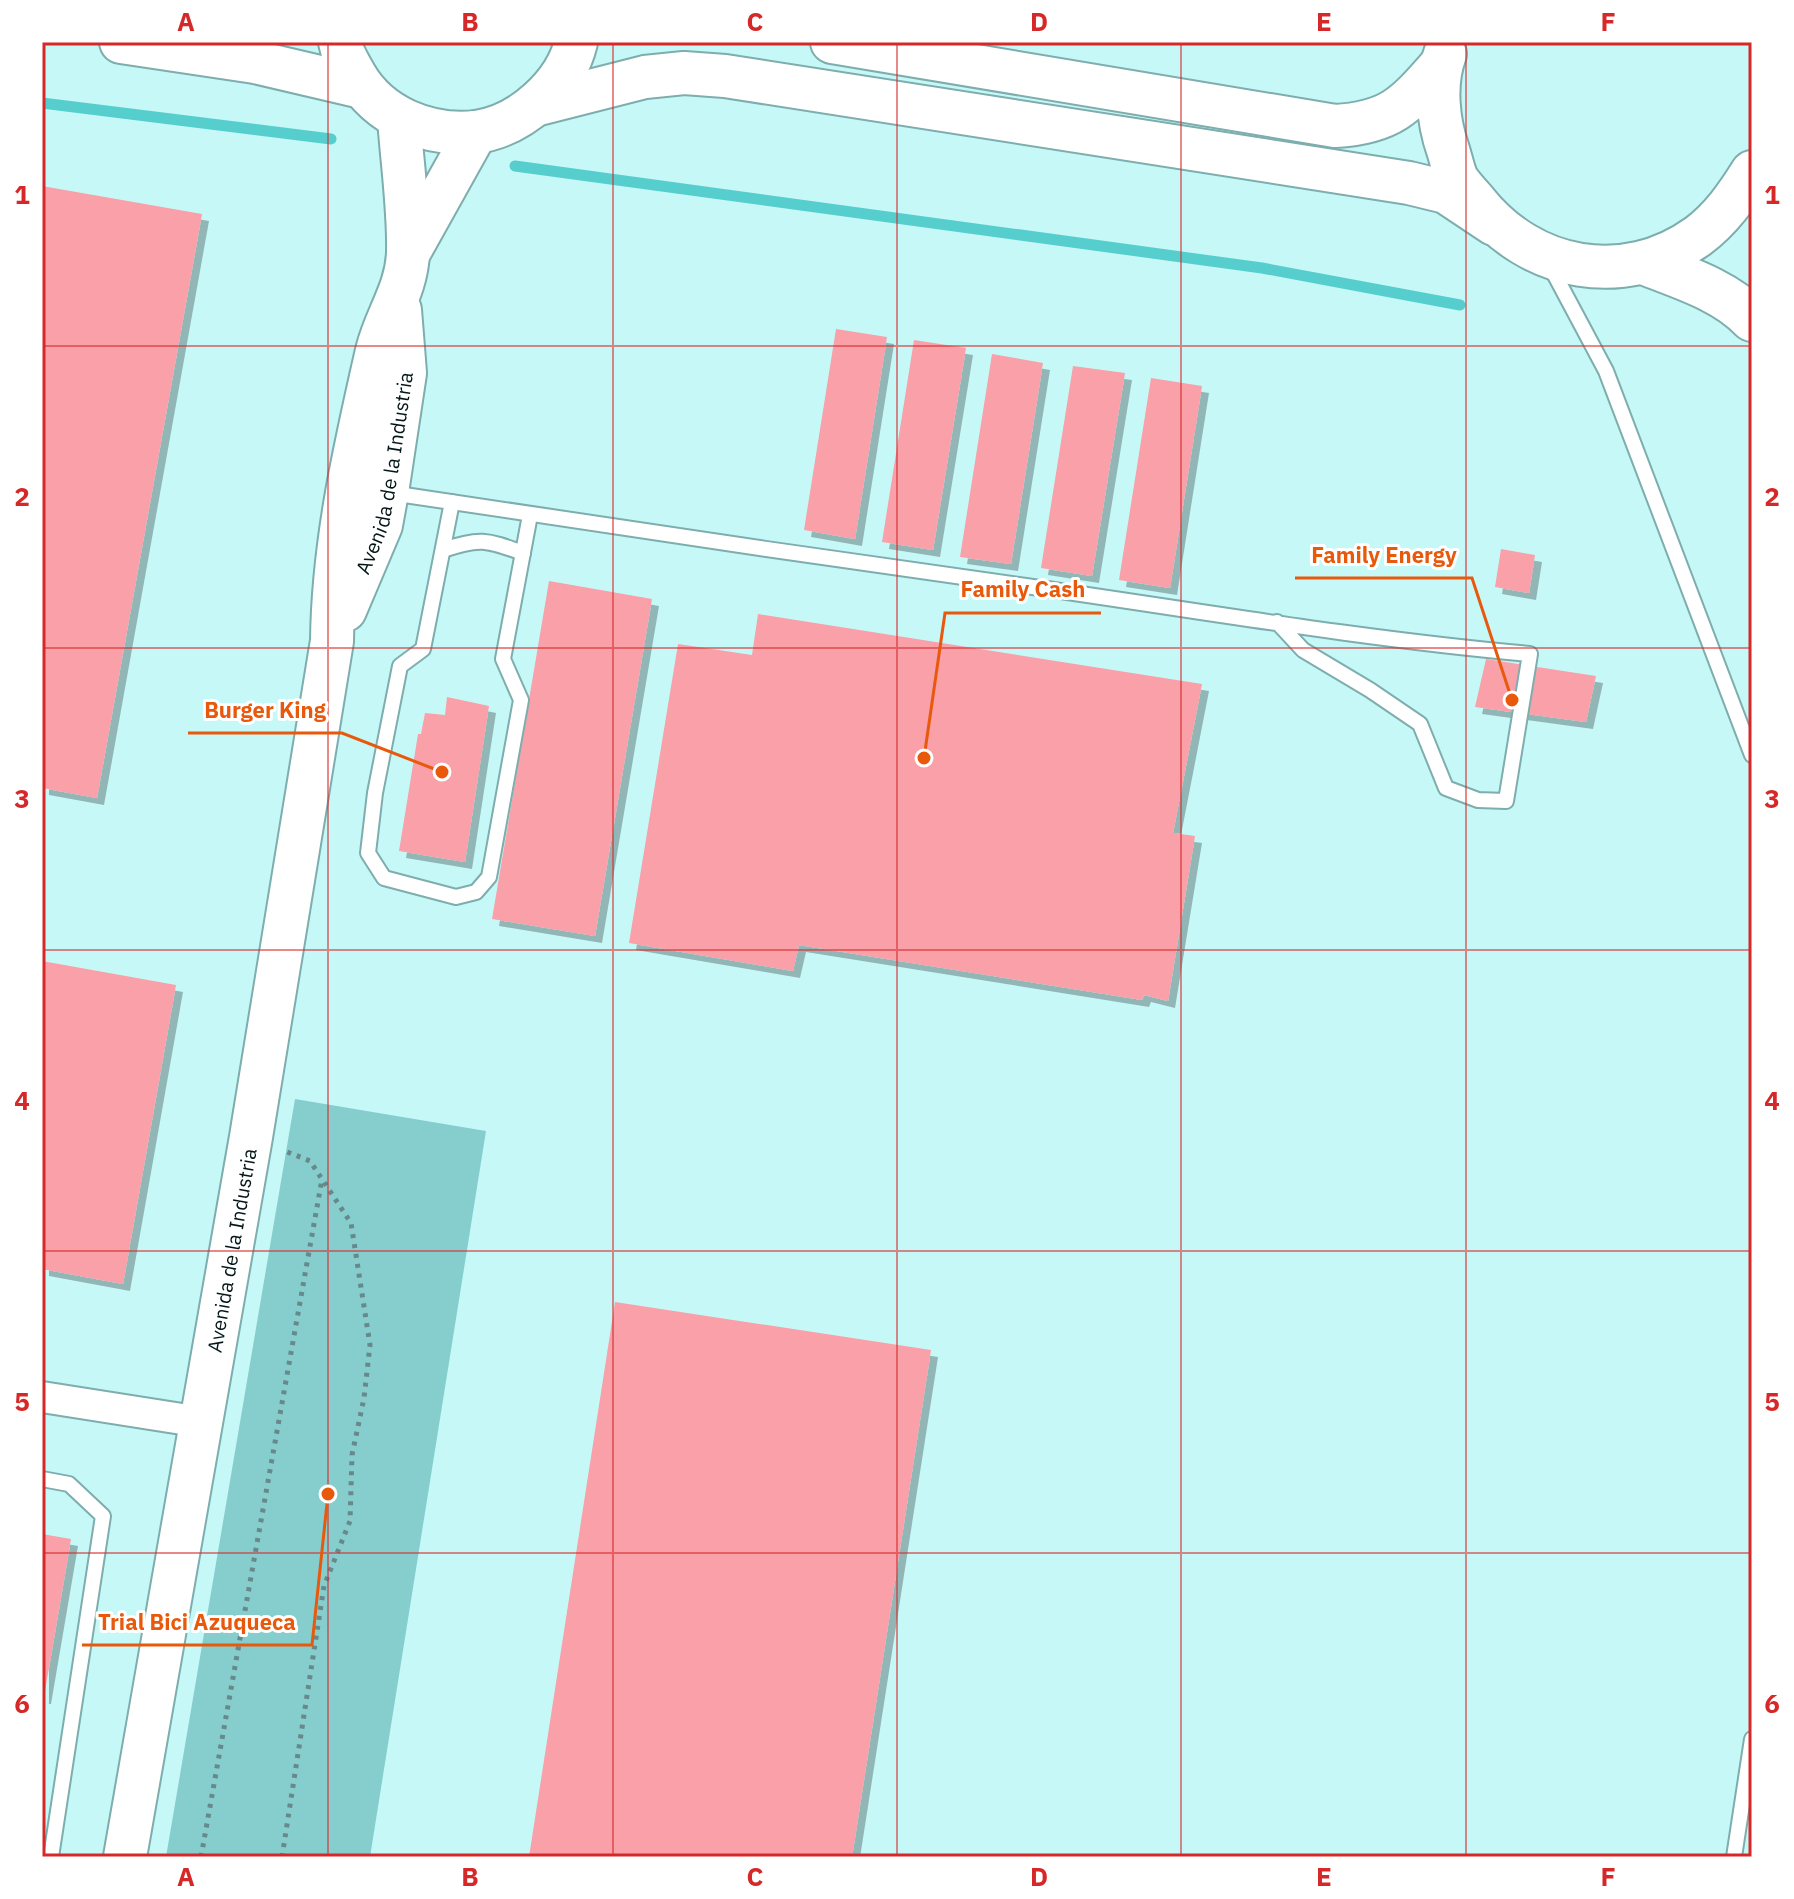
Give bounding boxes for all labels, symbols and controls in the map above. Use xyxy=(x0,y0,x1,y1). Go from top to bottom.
text: A xyxy=(177,4,195,38)
text: B xyxy=(461,4,479,38)
text: C xyxy=(747,4,764,38)
text: D xyxy=(1030,4,1048,38)
text: E xyxy=(1316,4,1332,38)
text: F xyxy=(1600,4,1616,38)
text: 1 xyxy=(14,177,30,211)
text: 1 xyxy=(1764,177,1780,211)
street label: Avenida de la Industria xyxy=(348,370,419,578)
text: 2 xyxy=(14,479,30,513)
text: 2 xyxy=(1764,479,1780,513)
callout: Family Energy xyxy=(1295,532,1472,578)
text: Family Energy xyxy=(1311,540,1457,569)
callout: Family Cash xyxy=(945,567,1101,613)
text: Family Cash xyxy=(961,574,1085,603)
callout: Burger King xyxy=(188,687,342,733)
text: Burger King xyxy=(204,695,327,724)
text: 3 xyxy=(14,781,30,815)
text: 3 xyxy=(1764,781,1780,815)
text: 4 xyxy=(14,1083,30,1117)
text: 4 xyxy=(1764,1083,1780,1117)
street label: Avenida de la Industria xyxy=(200,1146,262,1354)
text: 5 xyxy=(14,1384,30,1418)
text: 5 xyxy=(1764,1384,1780,1418)
callout: Trial Bici Azuqueca xyxy=(82,1599,312,1645)
text: Trial Bici Azuqueca xyxy=(98,1607,296,1636)
text: 6 xyxy=(14,1686,30,1720)
text: 6 xyxy=(1764,1686,1780,1720)
text: A xyxy=(177,1859,195,1893)
text: B xyxy=(461,1859,479,1893)
text: C xyxy=(747,1859,764,1893)
text: D xyxy=(1030,1859,1048,1893)
text: E xyxy=(1316,1859,1332,1893)
text: F xyxy=(1600,1859,1616,1893)

